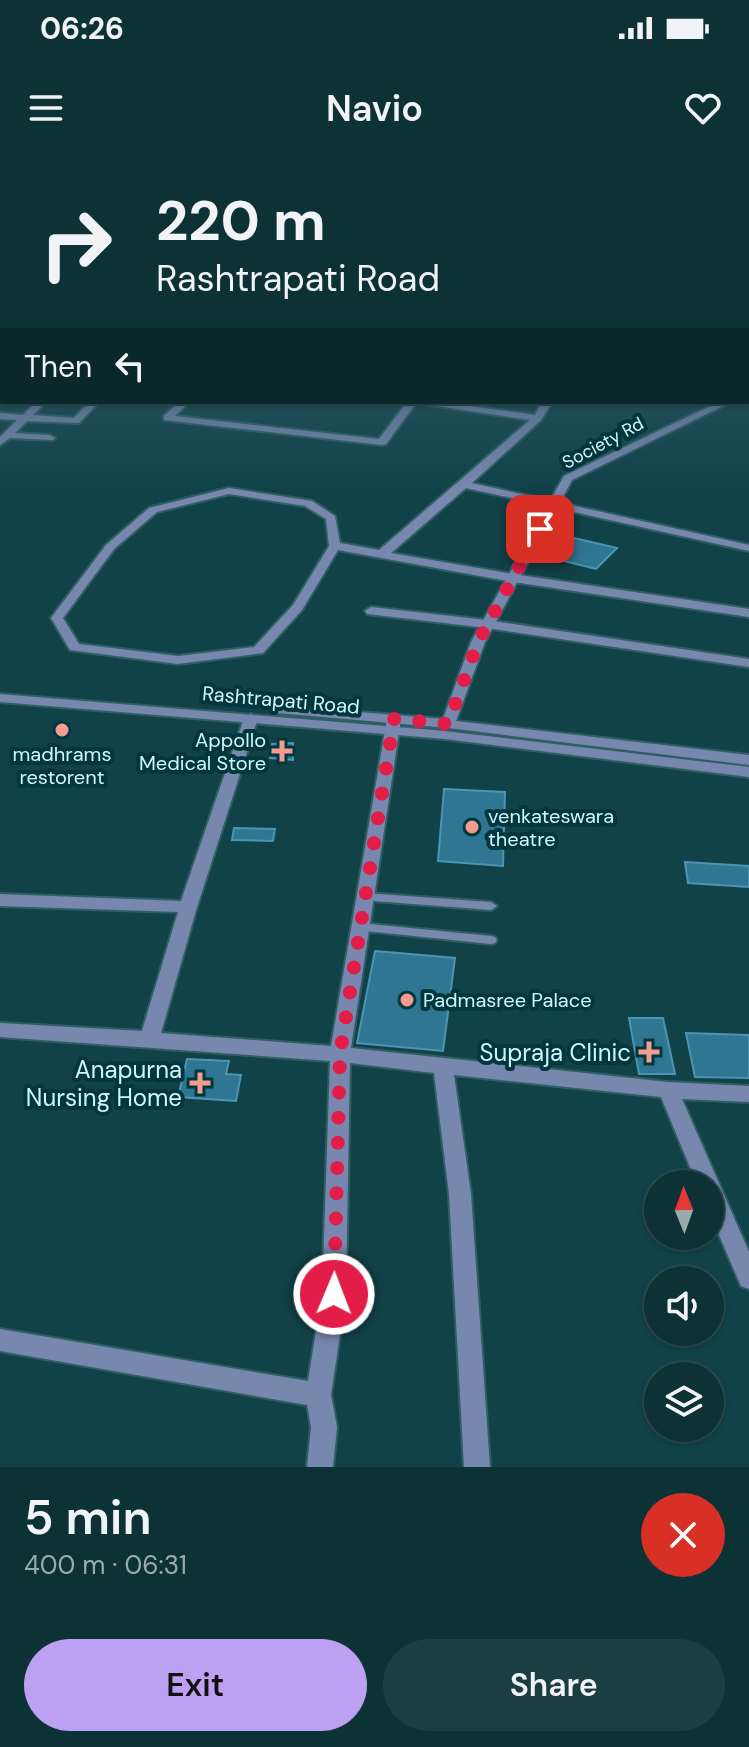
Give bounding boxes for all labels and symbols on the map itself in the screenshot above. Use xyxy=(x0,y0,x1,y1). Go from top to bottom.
street label: Society Rd xyxy=(558,412,648,474)
pin xyxy=(506,495,574,563)
street label: Rashtrapati Road xyxy=(201,680,361,720)
marker: madhrams restorent xyxy=(53,721,71,739)
place label: Appollo Medical Store xyxy=(139,727,266,776)
place label: madhrams restorent xyxy=(13,741,111,790)
marker: Appollo Medical Store xyxy=(273,742,291,760)
place label: venkateswara theatre xyxy=(488,803,614,852)
marker: venkateswara theatre xyxy=(463,818,481,836)
place label: Padmasree Palace xyxy=(423,987,592,1013)
marker: Padmasree Palace xyxy=(398,991,416,1009)
place label: Supraja Clinic xyxy=(480,1037,631,1068)
marker: Supraja Clinic xyxy=(638,1041,660,1063)
place label: Anapurna Nursing Home xyxy=(26,1054,182,1113)
marker: Anapurna Nursing Home xyxy=(189,1072,211,1094)
north arrow xyxy=(644,1170,724,1250)
position arrow xyxy=(292,1252,376,1336)

